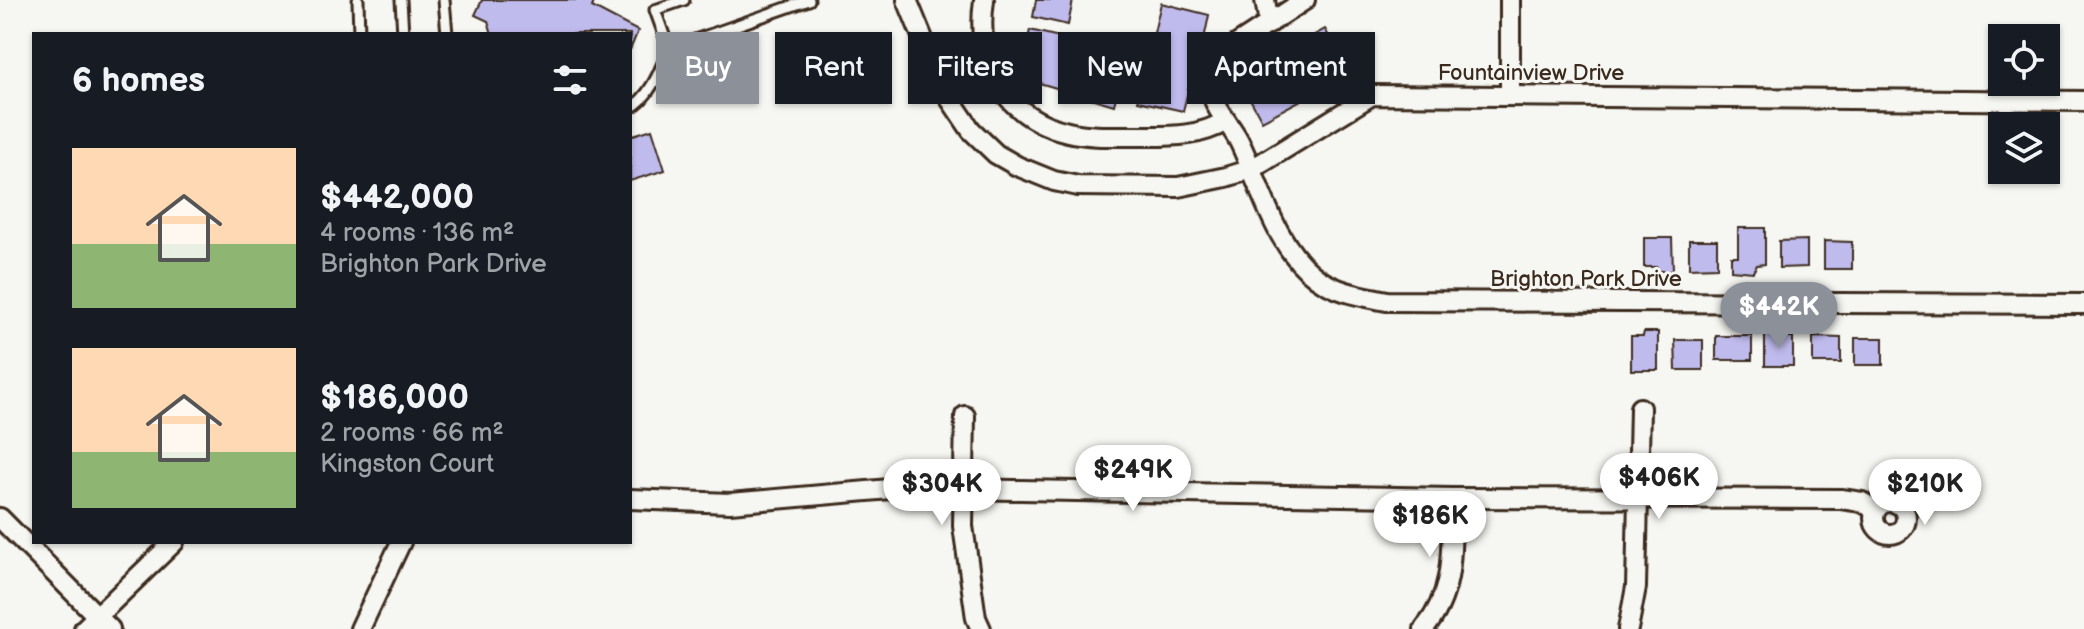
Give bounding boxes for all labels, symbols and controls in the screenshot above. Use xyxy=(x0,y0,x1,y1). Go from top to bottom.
map controls xyxy=(1988,24,2060,184)
button: locate xyxy=(1988,24,2060,96)
chip: Buy xyxy=(656,32,759,104)
chip: Rent xyxy=(775,32,892,104)
chip: Filters xyxy=(908,32,1042,104)
chip: New xyxy=(1058,32,1171,104)
chip: Apartment xyxy=(1187,32,1375,104)
icon: filters xyxy=(548,58,592,102)
text: 6 homes xyxy=(72,60,205,101)
street label: Fountainview Drive xyxy=(1438,60,1624,87)
button: layers xyxy=(1988,112,2060,184)
text: $442,000 xyxy=(320,177,474,218)
icon: home xyxy=(136,180,232,276)
text: 4 rooms · 136 m² xyxy=(320,218,514,249)
text: Brighton Park Drive xyxy=(320,249,547,280)
street label: Brighton Park Drive xyxy=(1490,266,1682,293)
pin: $442K xyxy=(1723,282,1835,350)
text: $442K xyxy=(1738,292,1820,323)
text: $186,000 xyxy=(320,377,469,418)
icon: home xyxy=(136,380,232,476)
text: 2 rooms · 66 m² xyxy=(320,418,504,449)
pin: $249K xyxy=(1077,445,1189,513)
text: Kingston Court xyxy=(320,449,494,480)
pin: $406K xyxy=(1603,453,1715,521)
text: $249K xyxy=(1093,455,1173,486)
pin: $304K xyxy=(886,459,998,527)
pin: $210K xyxy=(1869,459,1981,527)
text: $406K xyxy=(1618,463,1700,494)
text: $304K xyxy=(901,469,983,500)
text: $210K xyxy=(1887,469,1964,500)
pin: $186K xyxy=(1374,491,1486,559)
text: $186K xyxy=(1391,501,1469,532)

